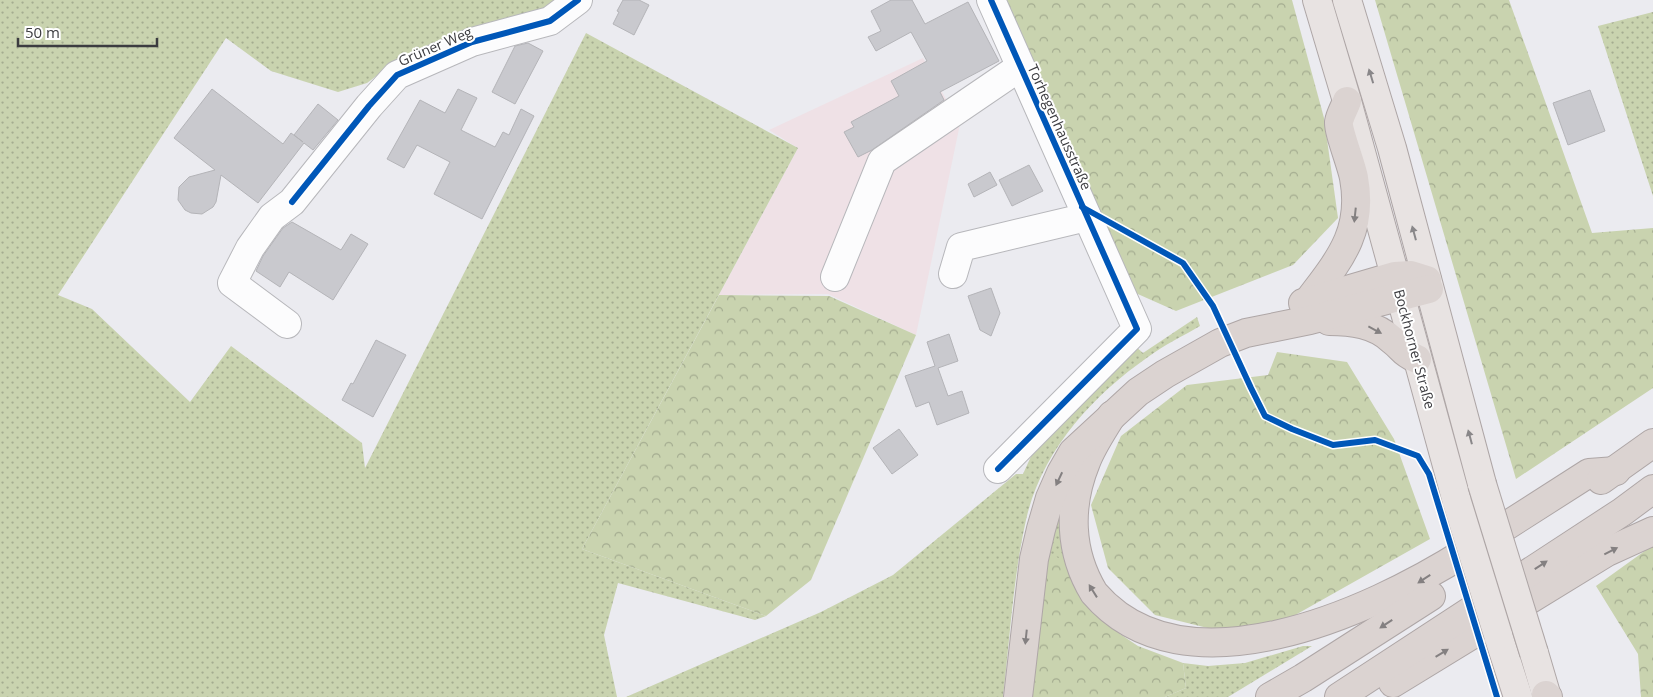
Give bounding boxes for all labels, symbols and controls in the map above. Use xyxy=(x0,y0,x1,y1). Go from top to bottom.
scale bar xyxy=(18,15,156,47)
text: 50 m xyxy=(25,22,60,42)
street label: Grüner Weg xyxy=(395,22,475,70)
street label: Torhegenhausstraße xyxy=(1024,61,1096,193)
one-way arrow xyxy=(1366,69,1374,84)
one-way arrow xyxy=(1351,208,1359,224)
one-way arrow xyxy=(1410,225,1418,240)
street label: Bockhorner Straße xyxy=(1390,287,1440,411)
one-way arrow xyxy=(1368,325,1382,334)
one-way arrow xyxy=(1465,429,1473,444)
one-way arrow xyxy=(1054,472,1062,486)
one-way arrow xyxy=(1603,547,1618,555)
one-way arrow xyxy=(1534,560,1547,570)
one-way arrow xyxy=(1417,574,1430,584)
one-way arrow xyxy=(1089,585,1098,598)
one-way arrow xyxy=(1380,620,1393,629)
one-way arrow xyxy=(1022,629,1030,645)
one-way arrow xyxy=(1435,649,1448,658)

